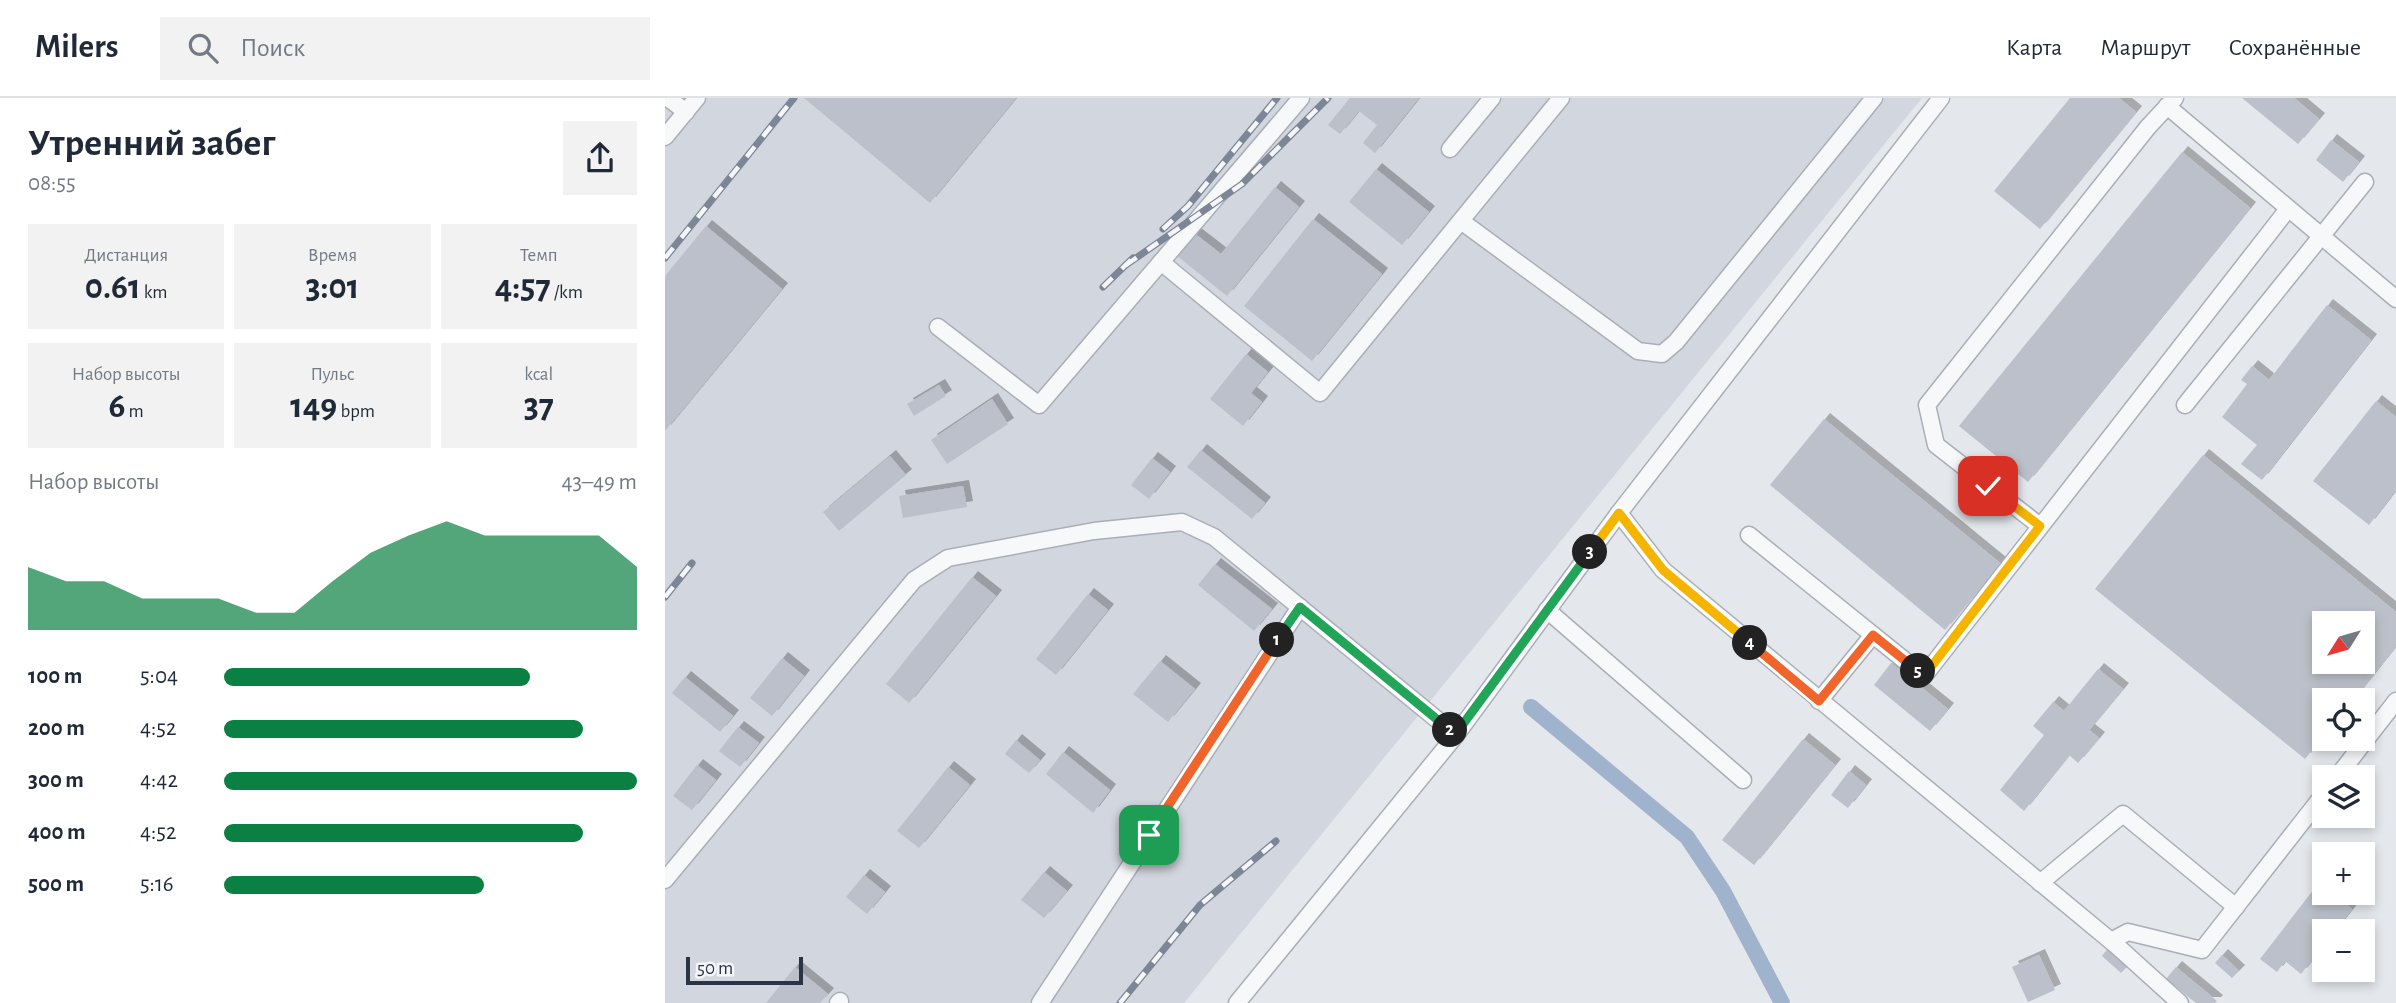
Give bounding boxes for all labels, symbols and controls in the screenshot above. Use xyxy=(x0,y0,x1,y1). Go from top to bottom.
search box xyxy=(160,17,650,80)
icon: search xyxy=(184,29,222,67)
text: Milers xyxy=(35,31,118,64)
text: Поиск xyxy=(240,35,305,61)
text: Карта xyxy=(2006,36,2062,60)
text: Маршрут xyxy=(2100,36,2190,60)
text: Сохранённые xyxy=(2228,36,2361,60)
button: share xyxy=(563,121,637,195)
text: Утренний забег xyxy=(28,125,275,163)
text: 08:55 xyxy=(28,172,76,195)
text: Дистанция xyxy=(84,246,168,265)
text: Время xyxy=(308,246,357,265)
text: Темп xyxy=(520,246,558,265)
text: 0.61 xyxy=(85,270,141,305)
text: 3:01 xyxy=(306,270,359,305)
text: 4:57 xyxy=(495,270,551,305)
text: km xyxy=(141,283,168,302)
text: /km xyxy=(551,283,583,302)
text: Набор высоты xyxy=(72,365,180,384)
text: Пульс xyxy=(310,365,355,384)
text: kcal xyxy=(524,365,553,384)
text: 6 xyxy=(109,389,125,424)
text: 149 xyxy=(290,389,337,424)
text: 37 xyxy=(524,389,554,424)
text: m xyxy=(125,402,144,421)
text: bpm xyxy=(337,402,375,421)
pin xyxy=(1958,456,2018,516)
icon: check xyxy=(1969,467,2007,505)
text: Набор высоты xyxy=(28,471,160,494)
text: 43–49 m xyxy=(561,471,637,494)
pin: 3 xyxy=(1573,534,1607,570)
text: 3 xyxy=(1585,542,1594,561)
north arrow xyxy=(2312,611,2375,674)
map controls xyxy=(2312,611,2375,982)
pin: 1 xyxy=(1259,622,1295,658)
pin: 4 xyxy=(1733,626,1767,660)
text: 1 xyxy=(1273,630,1280,649)
text: 4 xyxy=(1745,633,1754,652)
pin: 5 xyxy=(1901,654,1935,688)
text: 5 xyxy=(1913,661,1922,680)
text: 100 m xyxy=(28,665,82,688)
text: 5:04 xyxy=(140,665,178,688)
button: locate xyxy=(2312,688,2375,751)
pin: 2 xyxy=(1433,712,1467,748)
text: 200 m xyxy=(28,717,85,740)
text: 4:52 xyxy=(140,717,176,740)
text: 2 xyxy=(1445,720,1454,739)
button: layers xyxy=(2312,765,2375,828)
text: 300 m xyxy=(28,769,84,792)
text: 4:42 xyxy=(140,769,178,792)
pin xyxy=(1119,805,1179,865)
icon: arrive xyxy=(1130,816,1168,854)
text: 400 m xyxy=(28,821,86,844)
text: 4:52 xyxy=(140,821,176,844)
button: + xyxy=(2312,842,2375,905)
text: 500 m xyxy=(28,873,84,896)
text: 5:16 xyxy=(140,873,174,896)
button: − xyxy=(2312,919,2375,982)
scale bar xyxy=(686,954,803,986)
text: 50 m xyxy=(697,959,733,978)

